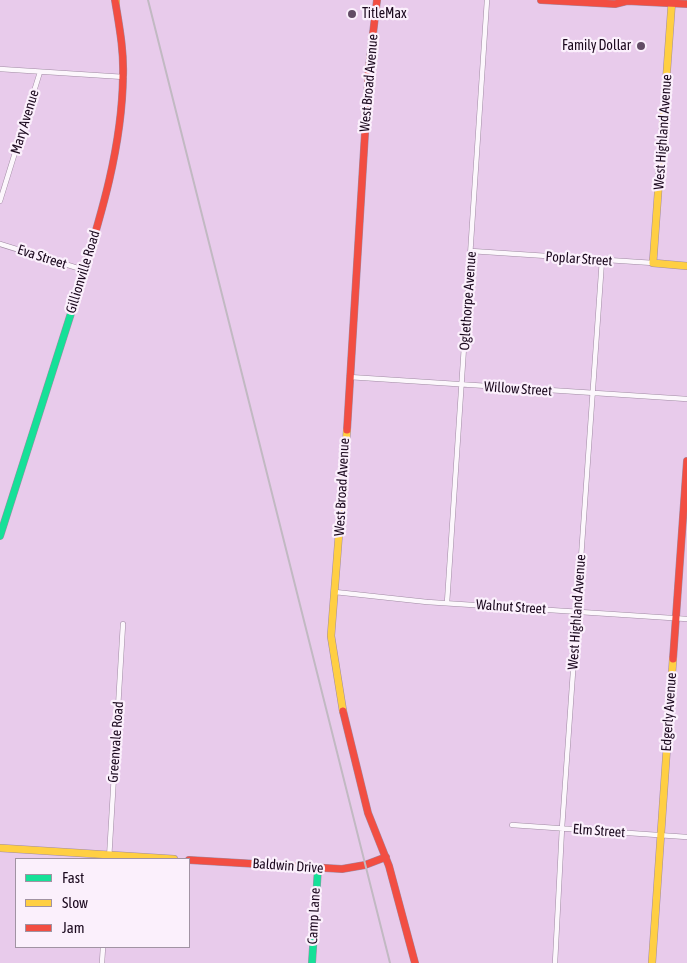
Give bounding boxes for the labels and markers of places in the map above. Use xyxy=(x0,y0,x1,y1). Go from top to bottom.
place label: TitleMax xyxy=(362,6,407,22)
marker: TitleMax xyxy=(346,8,358,20)
place label: Family Dollar xyxy=(562,38,631,54)
marker: Family Dollar xyxy=(635,40,647,52)

